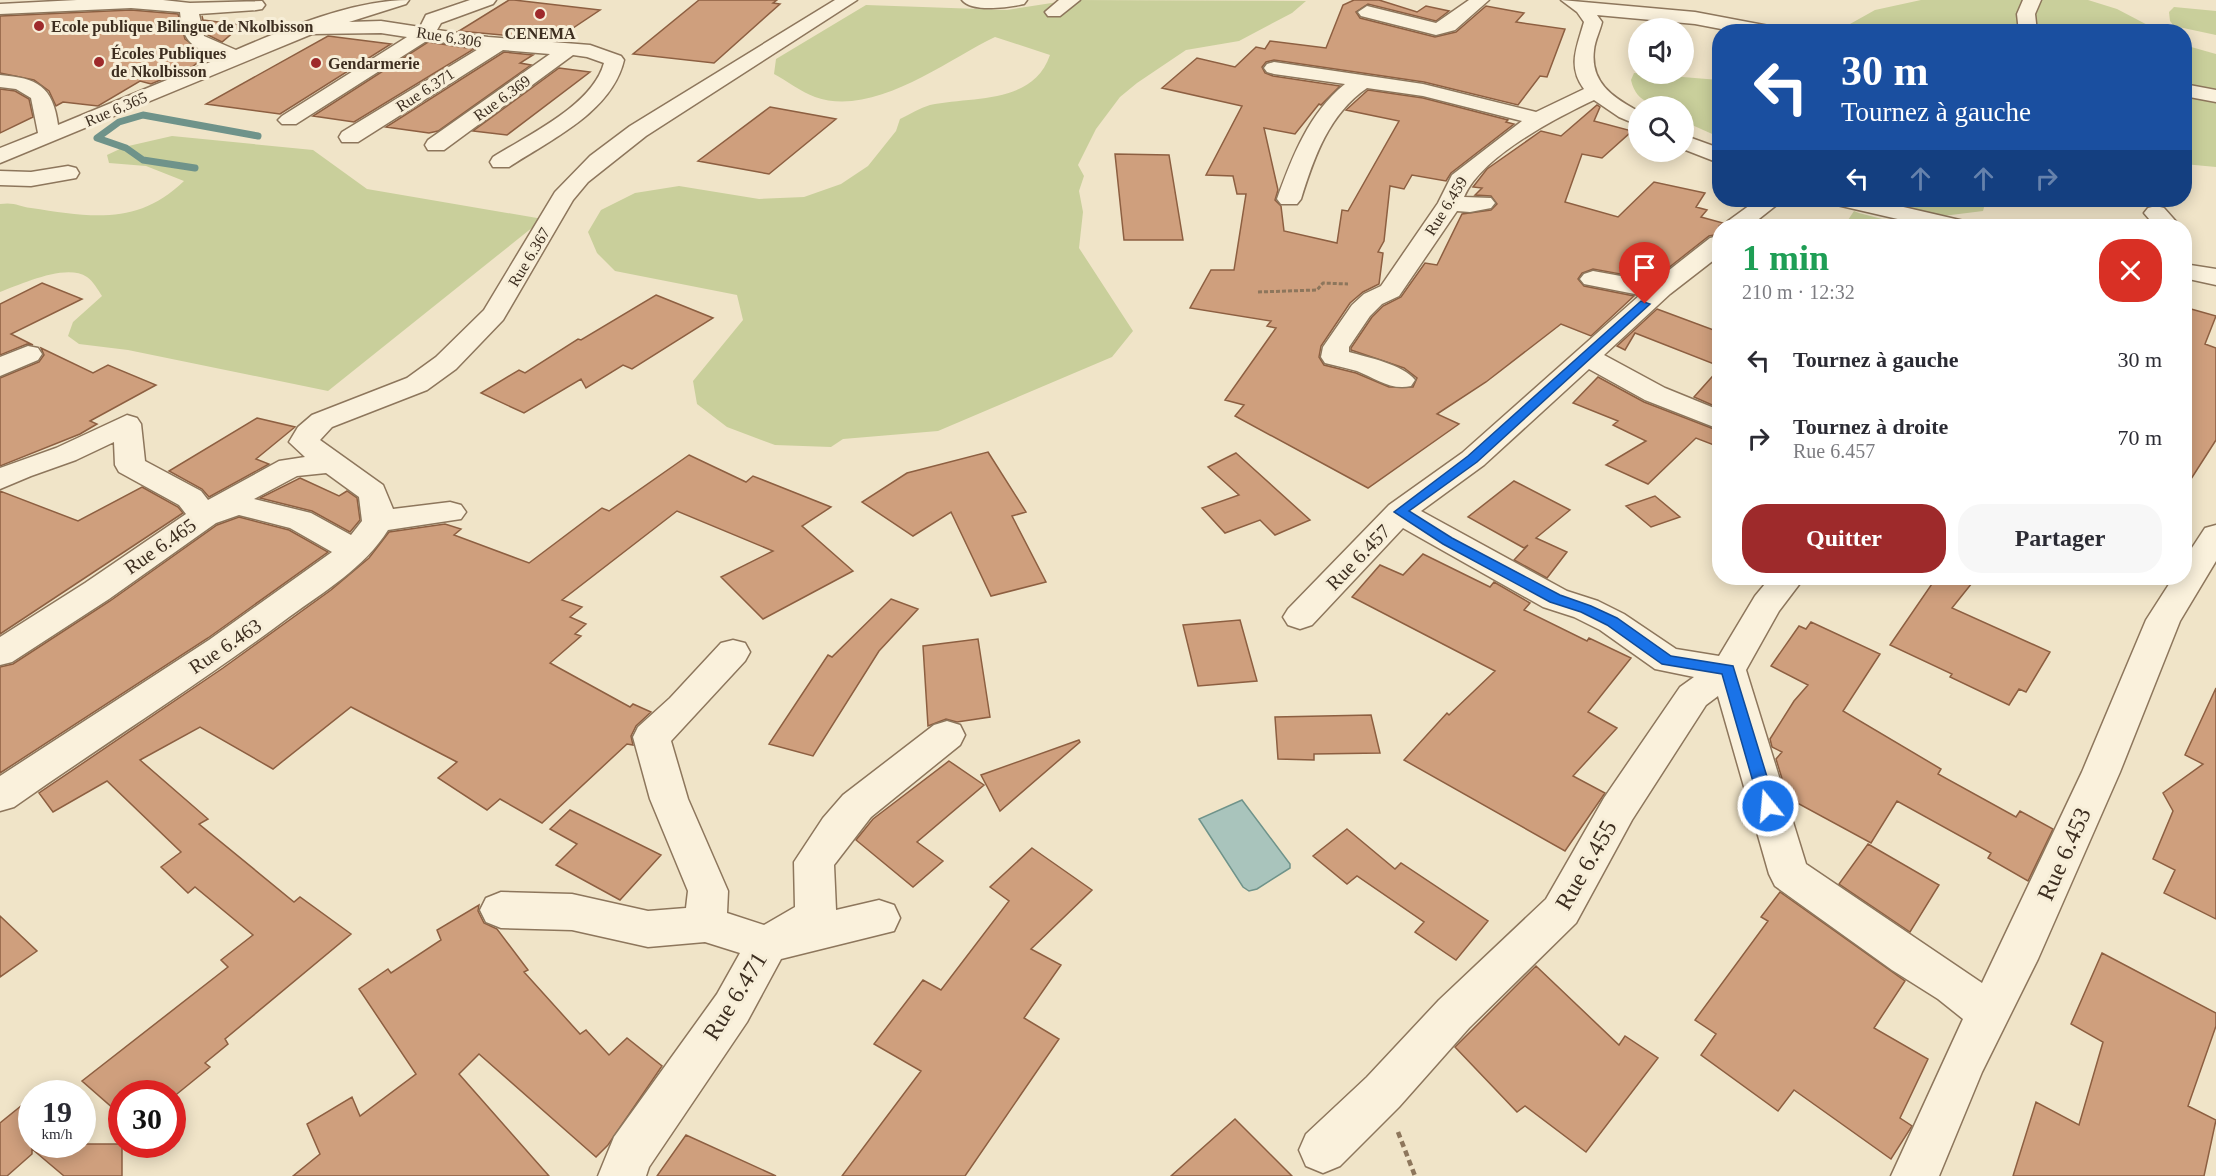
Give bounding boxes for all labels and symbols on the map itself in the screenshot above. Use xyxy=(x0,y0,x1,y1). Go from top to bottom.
marker: CENEMA xyxy=(533,7,547,21)
place label: Ecole publique Bilingue de Nkolbisson xyxy=(51,18,313,36)
marker: Ecole publique Bilingue de Nkolbisson xyxy=(32,19,46,33)
street label: Rue 6.306 xyxy=(415,23,483,51)
place label: CENEMA xyxy=(504,25,576,42)
place label: Écoles Publiques de Nkolbisson xyxy=(111,44,226,80)
marker: Écoles Publiques de Nkolbisson xyxy=(92,55,106,69)
place label: Gendarmerie xyxy=(328,55,420,72)
marker: Gendarmerie xyxy=(309,56,323,70)
street label: Rue 6.371 xyxy=(393,65,457,115)
street label: Rue 6.369 xyxy=(470,72,534,124)
street label: Rue 6.365 xyxy=(82,88,150,130)
street label: Rue 6.459 xyxy=(1421,174,1471,238)
street label: Rue 6.367 xyxy=(505,224,553,290)
pin xyxy=(1619,242,1670,304)
street label: Rue 6.465 xyxy=(120,513,200,579)
street label: Rue 6.457 xyxy=(1322,520,1394,594)
street label: Rue 6.463 xyxy=(185,614,265,678)
position arrow xyxy=(1736,774,1800,838)
street label: Rue 6.453 xyxy=(2032,804,2096,904)
street label: Rue 6.455 xyxy=(1550,816,1622,914)
street label: Rue 6.471 xyxy=(698,947,772,1045)
speed limit sign: 30 xyxy=(108,1080,186,1158)

